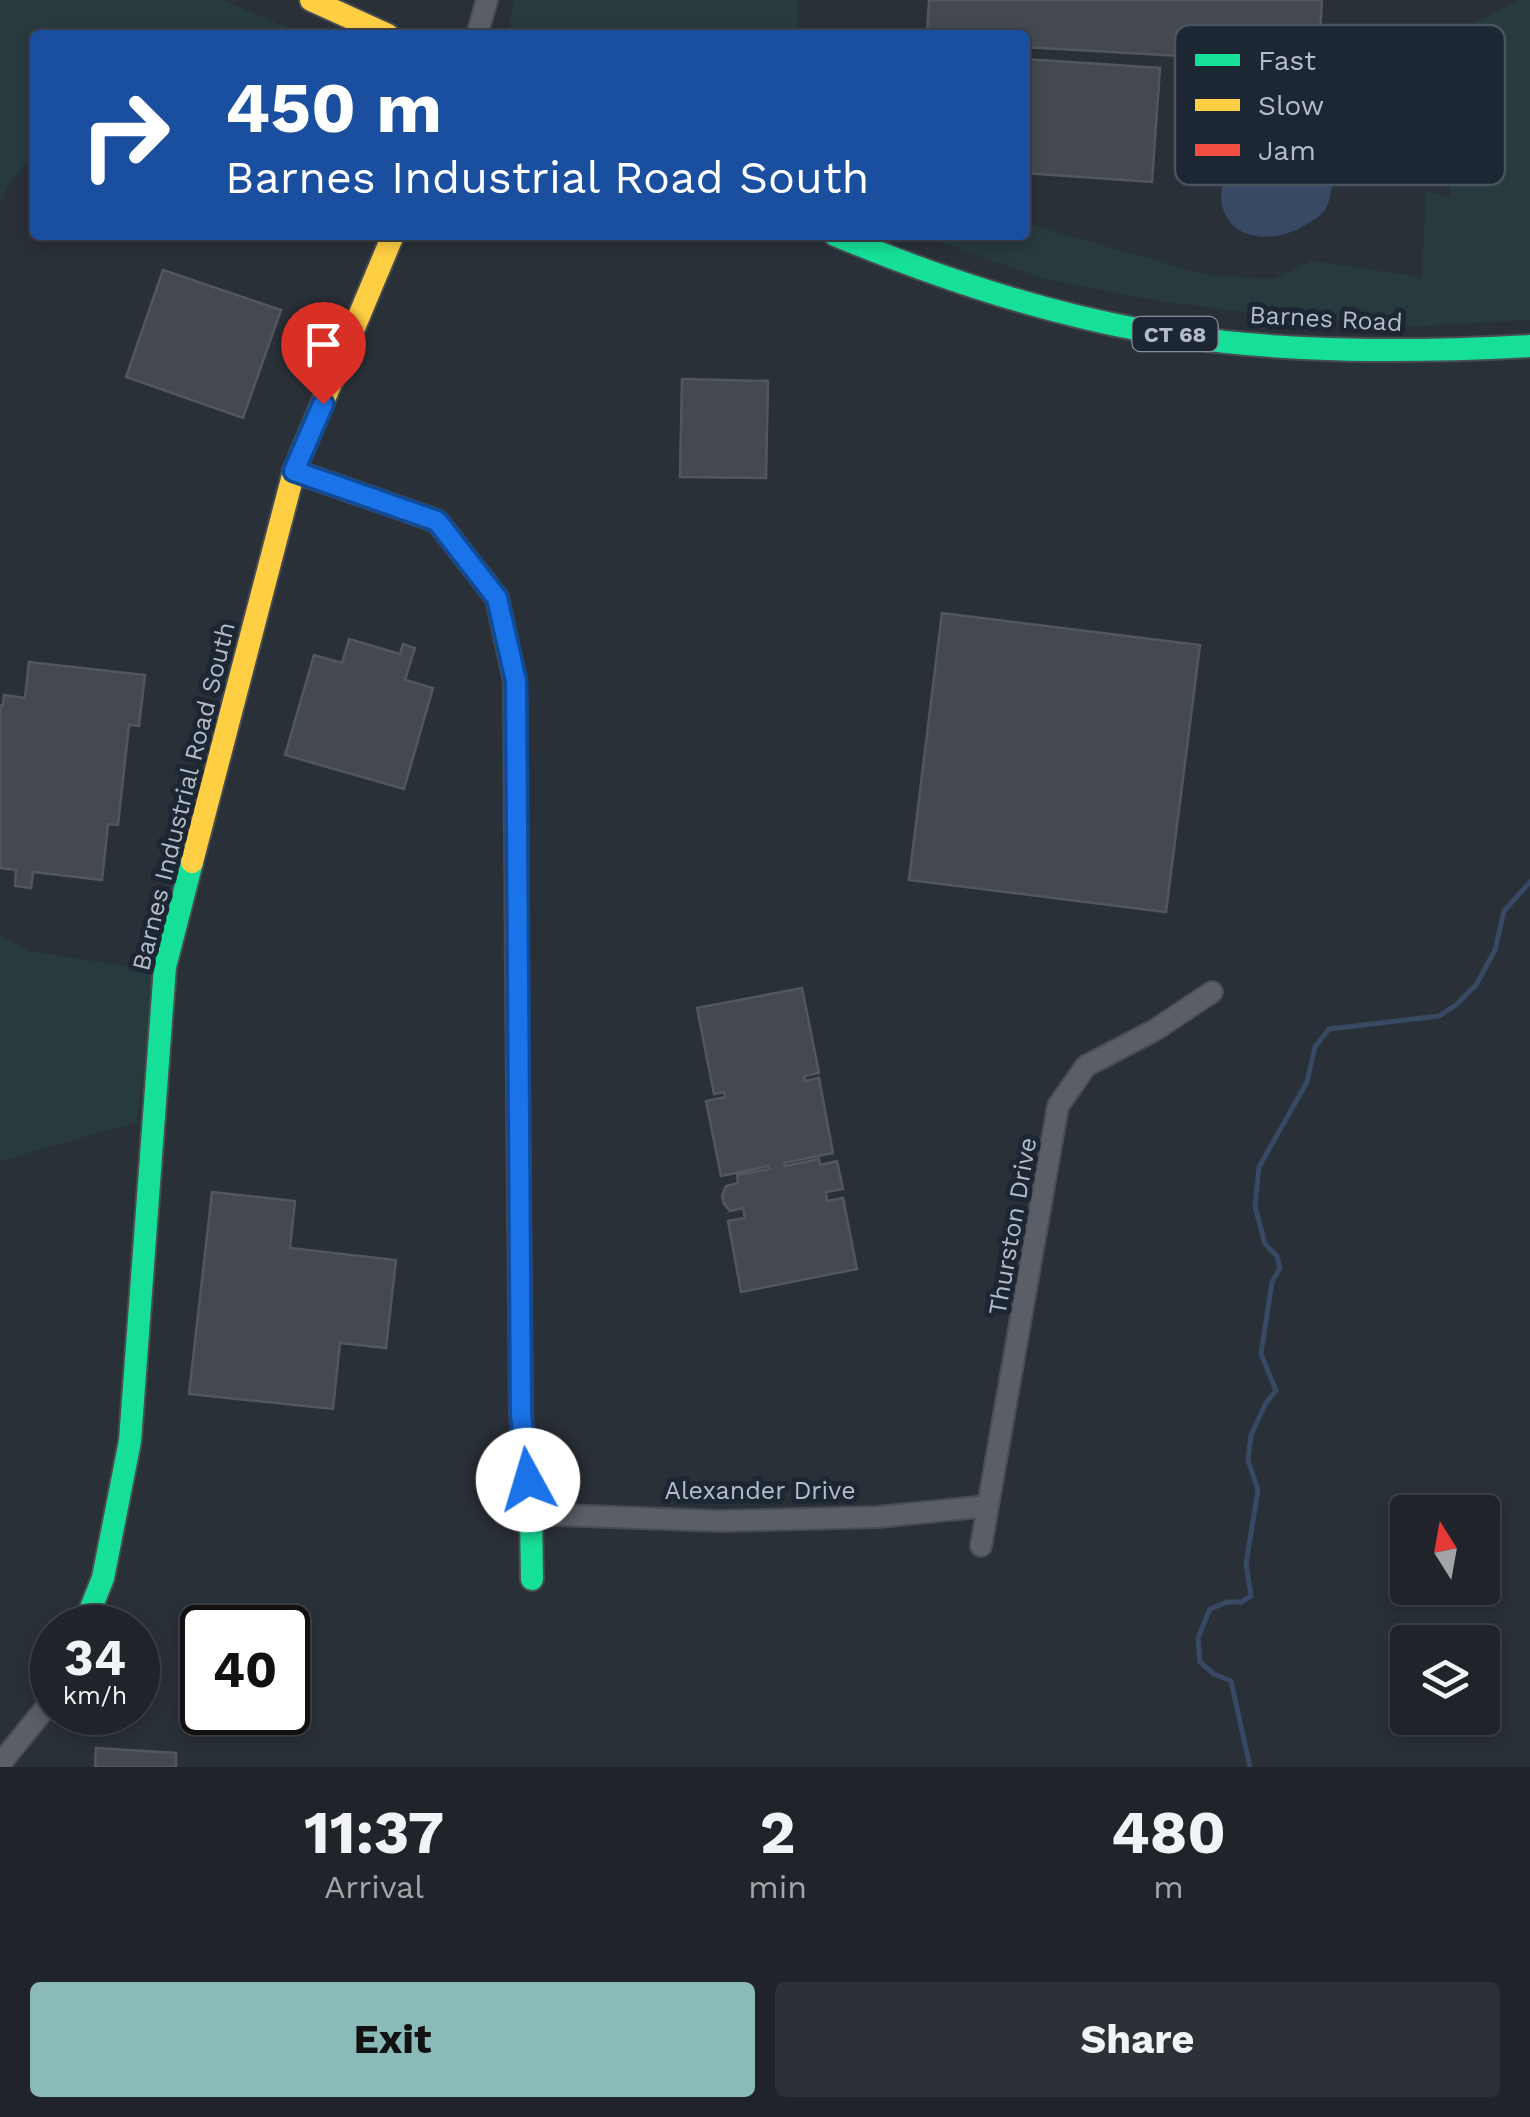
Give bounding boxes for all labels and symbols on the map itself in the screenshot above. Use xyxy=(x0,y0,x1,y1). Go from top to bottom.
legend xyxy=(1175,25,1505,185)
text: Fast xyxy=(1258,44,1316,77)
text: Slow xyxy=(1258,89,1324,122)
text: Jam xyxy=(1258,134,1316,167)
street label: Barnes Road xyxy=(1249,300,1403,337)
pin xyxy=(281,302,366,405)
road number: CT 68 xyxy=(1132,317,1218,351)
street label: Barnes Industrial Road South xyxy=(126,619,241,973)
street label: Thurston Drive xyxy=(983,1135,1042,1317)
position arrow xyxy=(476,1428,580,1532)
street label: Alexander Drive xyxy=(664,1476,856,1505)
north arrow xyxy=(1390,1495,1500,1605)
speed limit sign: 40 xyxy=(180,1605,310,1735)

